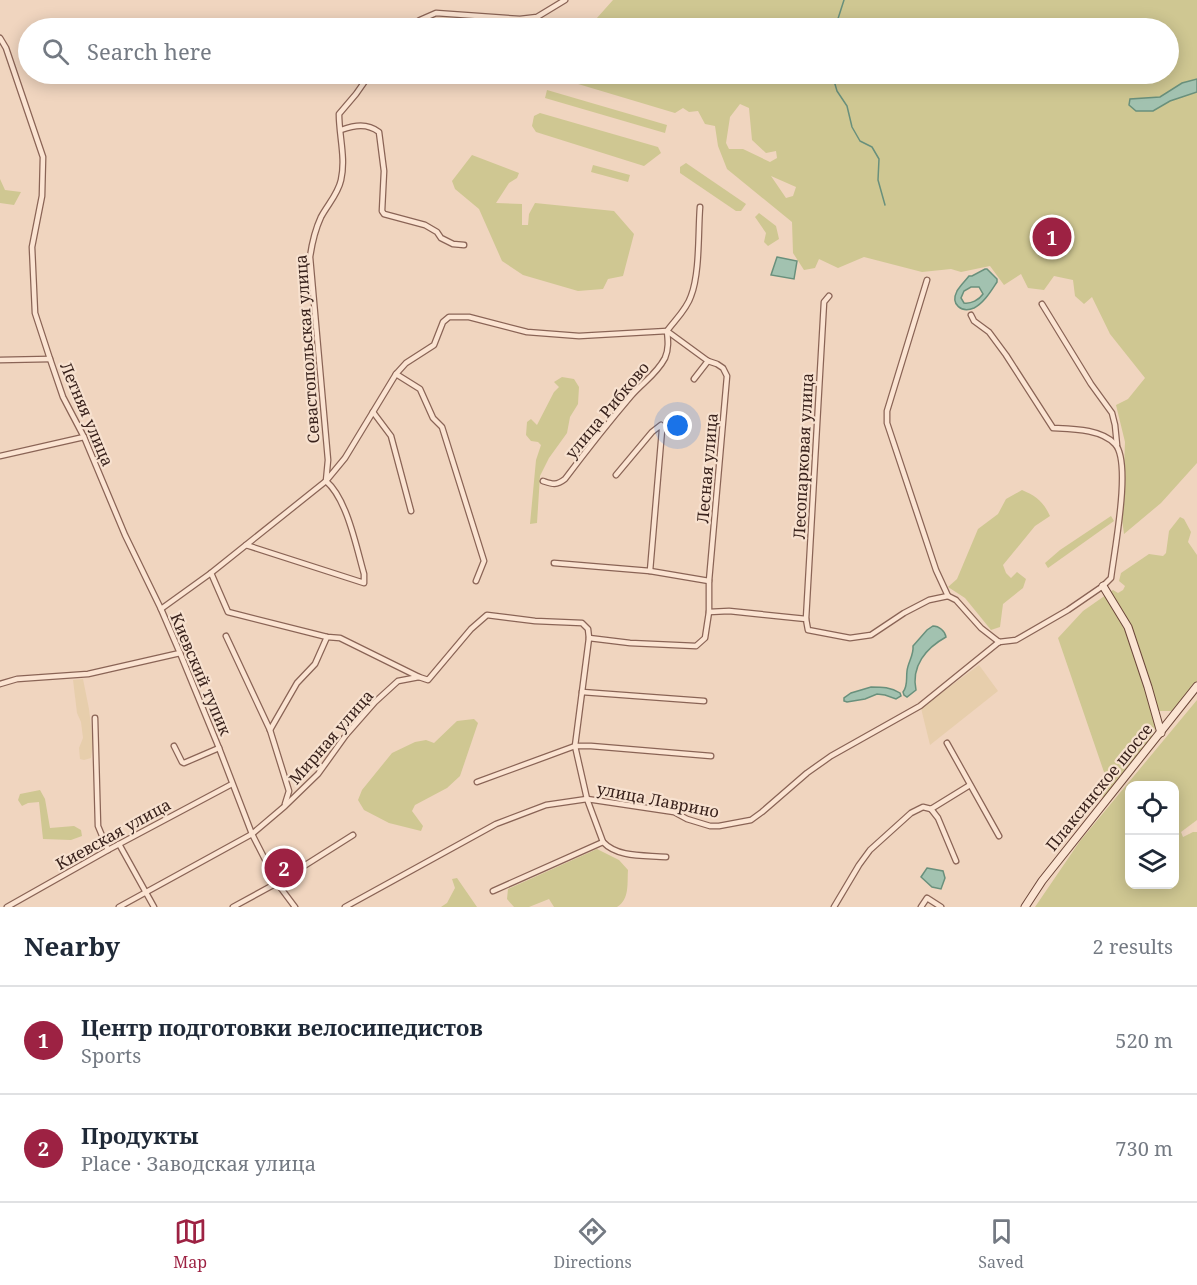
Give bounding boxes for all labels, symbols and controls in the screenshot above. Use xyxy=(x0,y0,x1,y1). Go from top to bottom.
search box xyxy=(18,18,1179,84)
icon: search xyxy=(39,35,72,68)
text: Search here xyxy=(87,36,212,66)
pin: 1 xyxy=(1032,214,1072,260)
street label: Севастопольская улица xyxy=(289,254,325,444)
street label: улица Рибково xyxy=(560,357,654,463)
street label: Летняя улица xyxy=(55,358,119,470)
street label: Лесопарковая улица xyxy=(788,372,818,540)
your location xyxy=(663,411,692,440)
street label: Лесная улица xyxy=(691,412,723,524)
street label: Киевский тупик xyxy=(165,609,237,739)
street label: Мирная улица xyxy=(284,685,378,789)
street label: Плаксинское шоссе xyxy=(1041,719,1157,855)
street label: улица Лаврино xyxy=(595,777,721,823)
map controls xyxy=(1125,781,1179,889)
button: locate xyxy=(1125,781,1179,835)
street label: Киевская улица xyxy=(51,793,175,875)
button: layers xyxy=(1125,835,1179,889)
pin: 2 xyxy=(264,846,304,890)
text: Nearby xyxy=(24,928,120,964)
text: 2 results xyxy=(1093,933,1173,960)
text: Центр подготовки велосипедистов xyxy=(81,1012,483,1042)
text: 1 xyxy=(38,1027,49,1054)
text: 520 m xyxy=(1115,1027,1173,1054)
text: Sports xyxy=(81,1042,141,1069)
text: Продукты xyxy=(81,1120,198,1150)
text: 2 xyxy=(38,1135,49,1162)
text: 730 m xyxy=(1115,1135,1173,1162)
text: Place · Заводская улица xyxy=(81,1150,316,1177)
tab: Map xyxy=(173,1215,207,1273)
tab: Directions xyxy=(554,1215,632,1273)
tab: Saved xyxy=(978,1215,1024,1273)

